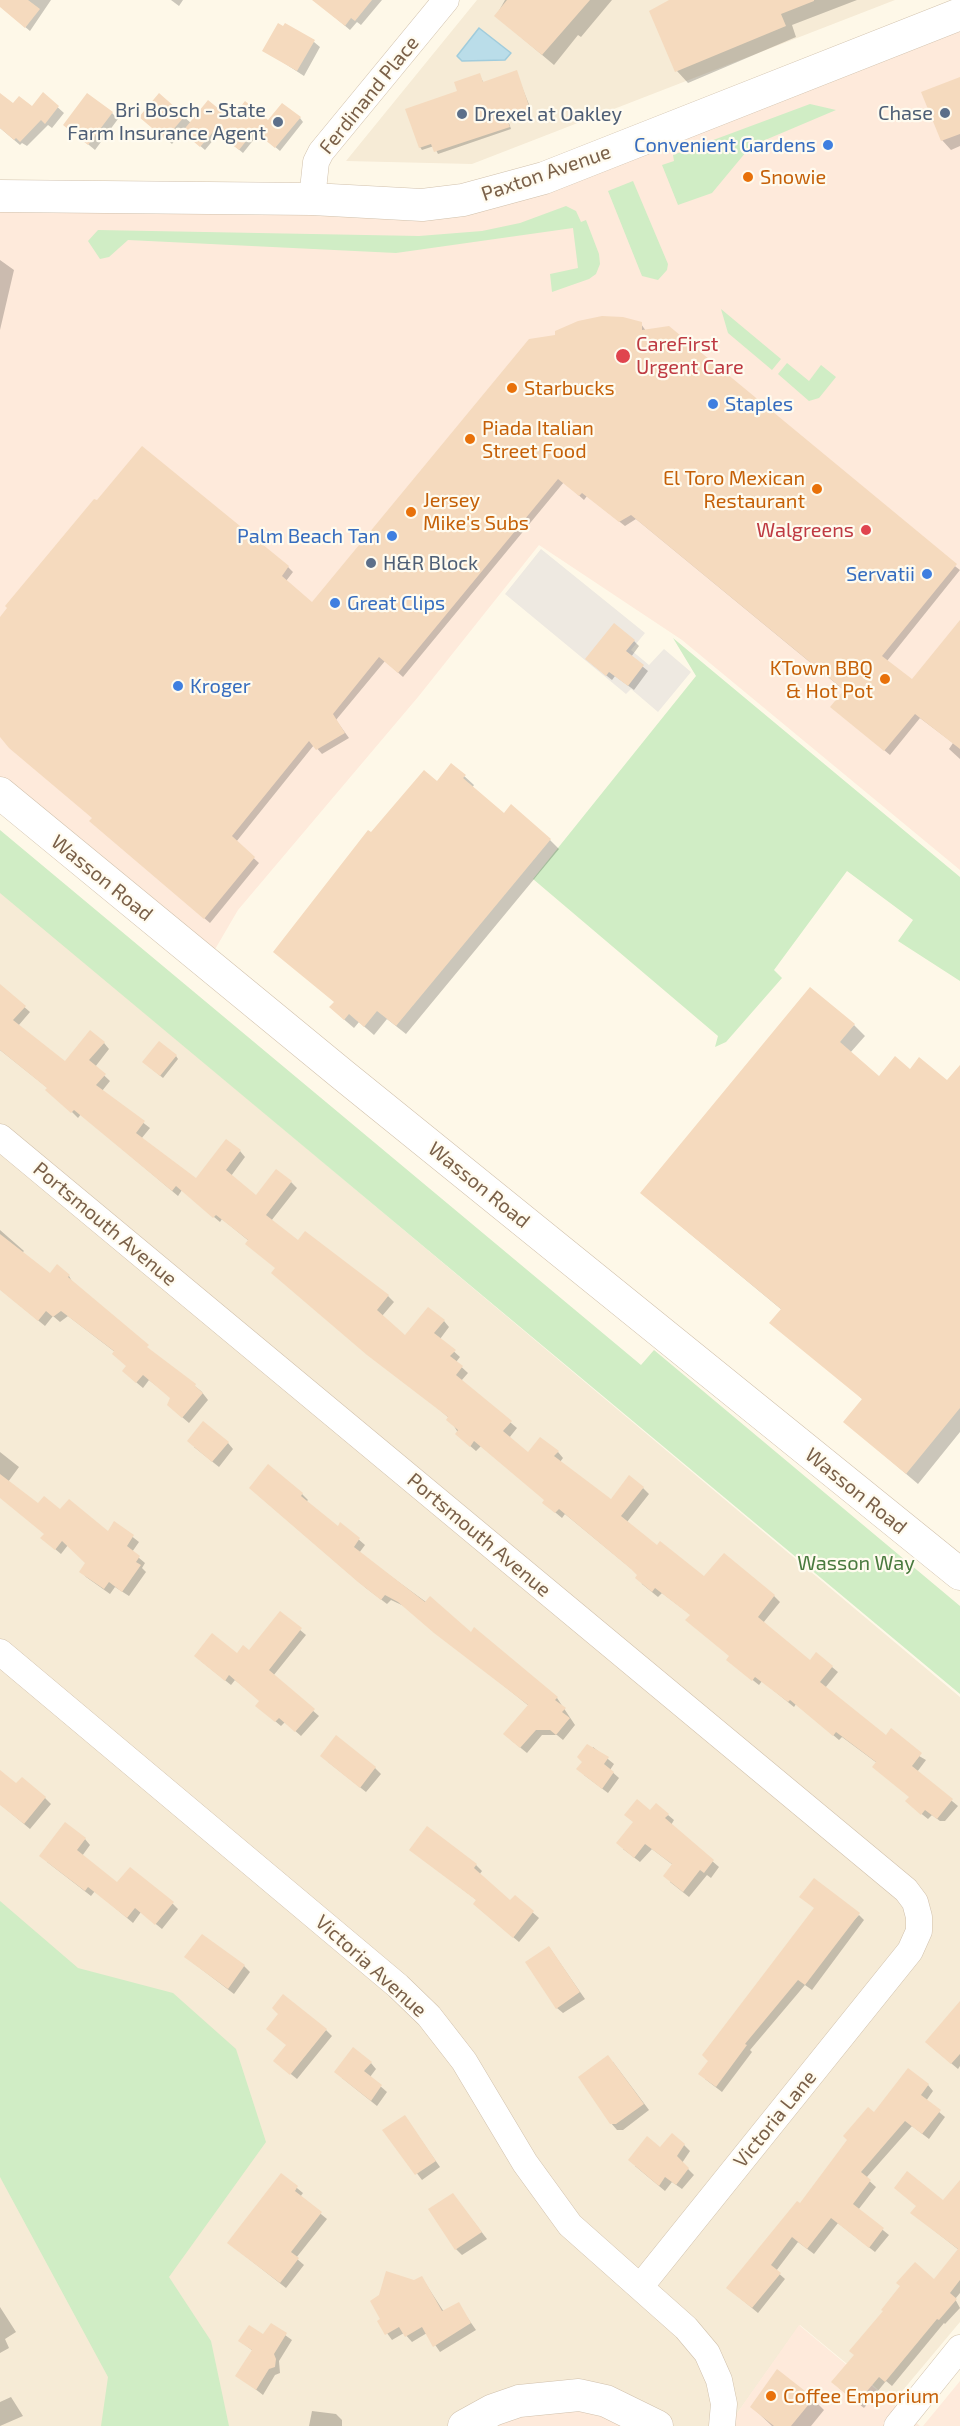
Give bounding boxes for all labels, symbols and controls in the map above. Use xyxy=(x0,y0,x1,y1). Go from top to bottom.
street label: Ferdinand Place xyxy=(314,31,424,159)
place label: Bri Bosch - State Farm Insurance Agent xyxy=(67,98,266,145)
place label: Chase xyxy=(878,101,933,125)
place label: Drexel at Oakley xyxy=(474,102,622,126)
marker: Chase xyxy=(938,106,952,120)
marker: Drexel at Oakley xyxy=(455,107,469,121)
marker: Bri Bosch - State Farm Insurance Agent xyxy=(271,115,285,129)
place label: Convenient Gardens xyxy=(634,133,816,157)
marker: Convenient Gardens xyxy=(821,138,835,152)
street label: Paxton Avenue xyxy=(478,140,614,206)
place label: Snowie xyxy=(760,165,826,189)
marker: Snowie xyxy=(741,170,755,184)
place label: CareFirst Urgent Care xyxy=(636,332,744,379)
marker: CareFirst Urgent Care xyxy=(614,347,632,365)
place label: Starbucks xyxy=(524,376,615,400)
marker: Starbucks xyxy=(505,381,519,395)
place label: Staples xyxy=(725,392,793,416)
marker: Staples xyxy=(706,397,720,411)
place label: Piada Italian Street Food xyxy=(482,416,594,463)
marker: Piada Italian Street Food xyxy=(463,432,477,446)
place label: El Toro Mexican Restaurant xyxy=(663,466,805,513)
marker: El Toro Mexican Restaurant xyxy=(810,482,824,496)
place label: Jersey Mike's Subs xyxy=(423,488,529,535)
marker: Jersey Mike's Subs xyxy=(404,505,418,519)
place label: Walgreens xyxy=(756,518,854,542)
marker: Walgreens xyxy=(859,523,873,537)
place label: Palm Beach Tan xyxy=(237,524,380,548)
marker: Palm Beach Tan xyxy=(385,529,399,543)
place label: H&R Block xyxy=(383,551,478,575)
marker: H&R Block xyxy=(364,556,378,570)
place label: Servatii xyxy=(846,562,915,586)
marker: Servatii xyxy=(920,567,934,581)
place label: Great Clips xyxy=(347,591,445,615)
marker: Great Clips xyxy=(328,596,342,610)
place label: KTown BBQ & Hot Pot xyxy=(770,656,873,703)
marker: KTown BBQ & Hot Pot xyxy=(878,672,892,686)
place label: Kroger xyxy=(190,674,251,698)
marker: Kroger xyxy=(171,679,185,693)
street label: Wasson Road xyxy=(46,830,158,926)
street label: Wasson Road xyxy=(423,1137,535,1233)
street label: Portsmouth Avenue xyxy=(28,1157,182,1291)
street label: Wasson Road xyxy=(800,1443,912,1539)
street label: Portsmouth Avenue xyxy=(402,1468,556,1602)
park label: Wasson Way xyxy=(797,1551,915,1575)
street label: Victoria Avenue xyxy=(310,1910,432,2022)
street label: Victoria Lane xyxy=(729,2066,821,2172)
place label: Coffee Emporium xyxy=(783,2384,939,2408)
marker: Coffee Emporium xyxy=(764,2389,778,2403)

